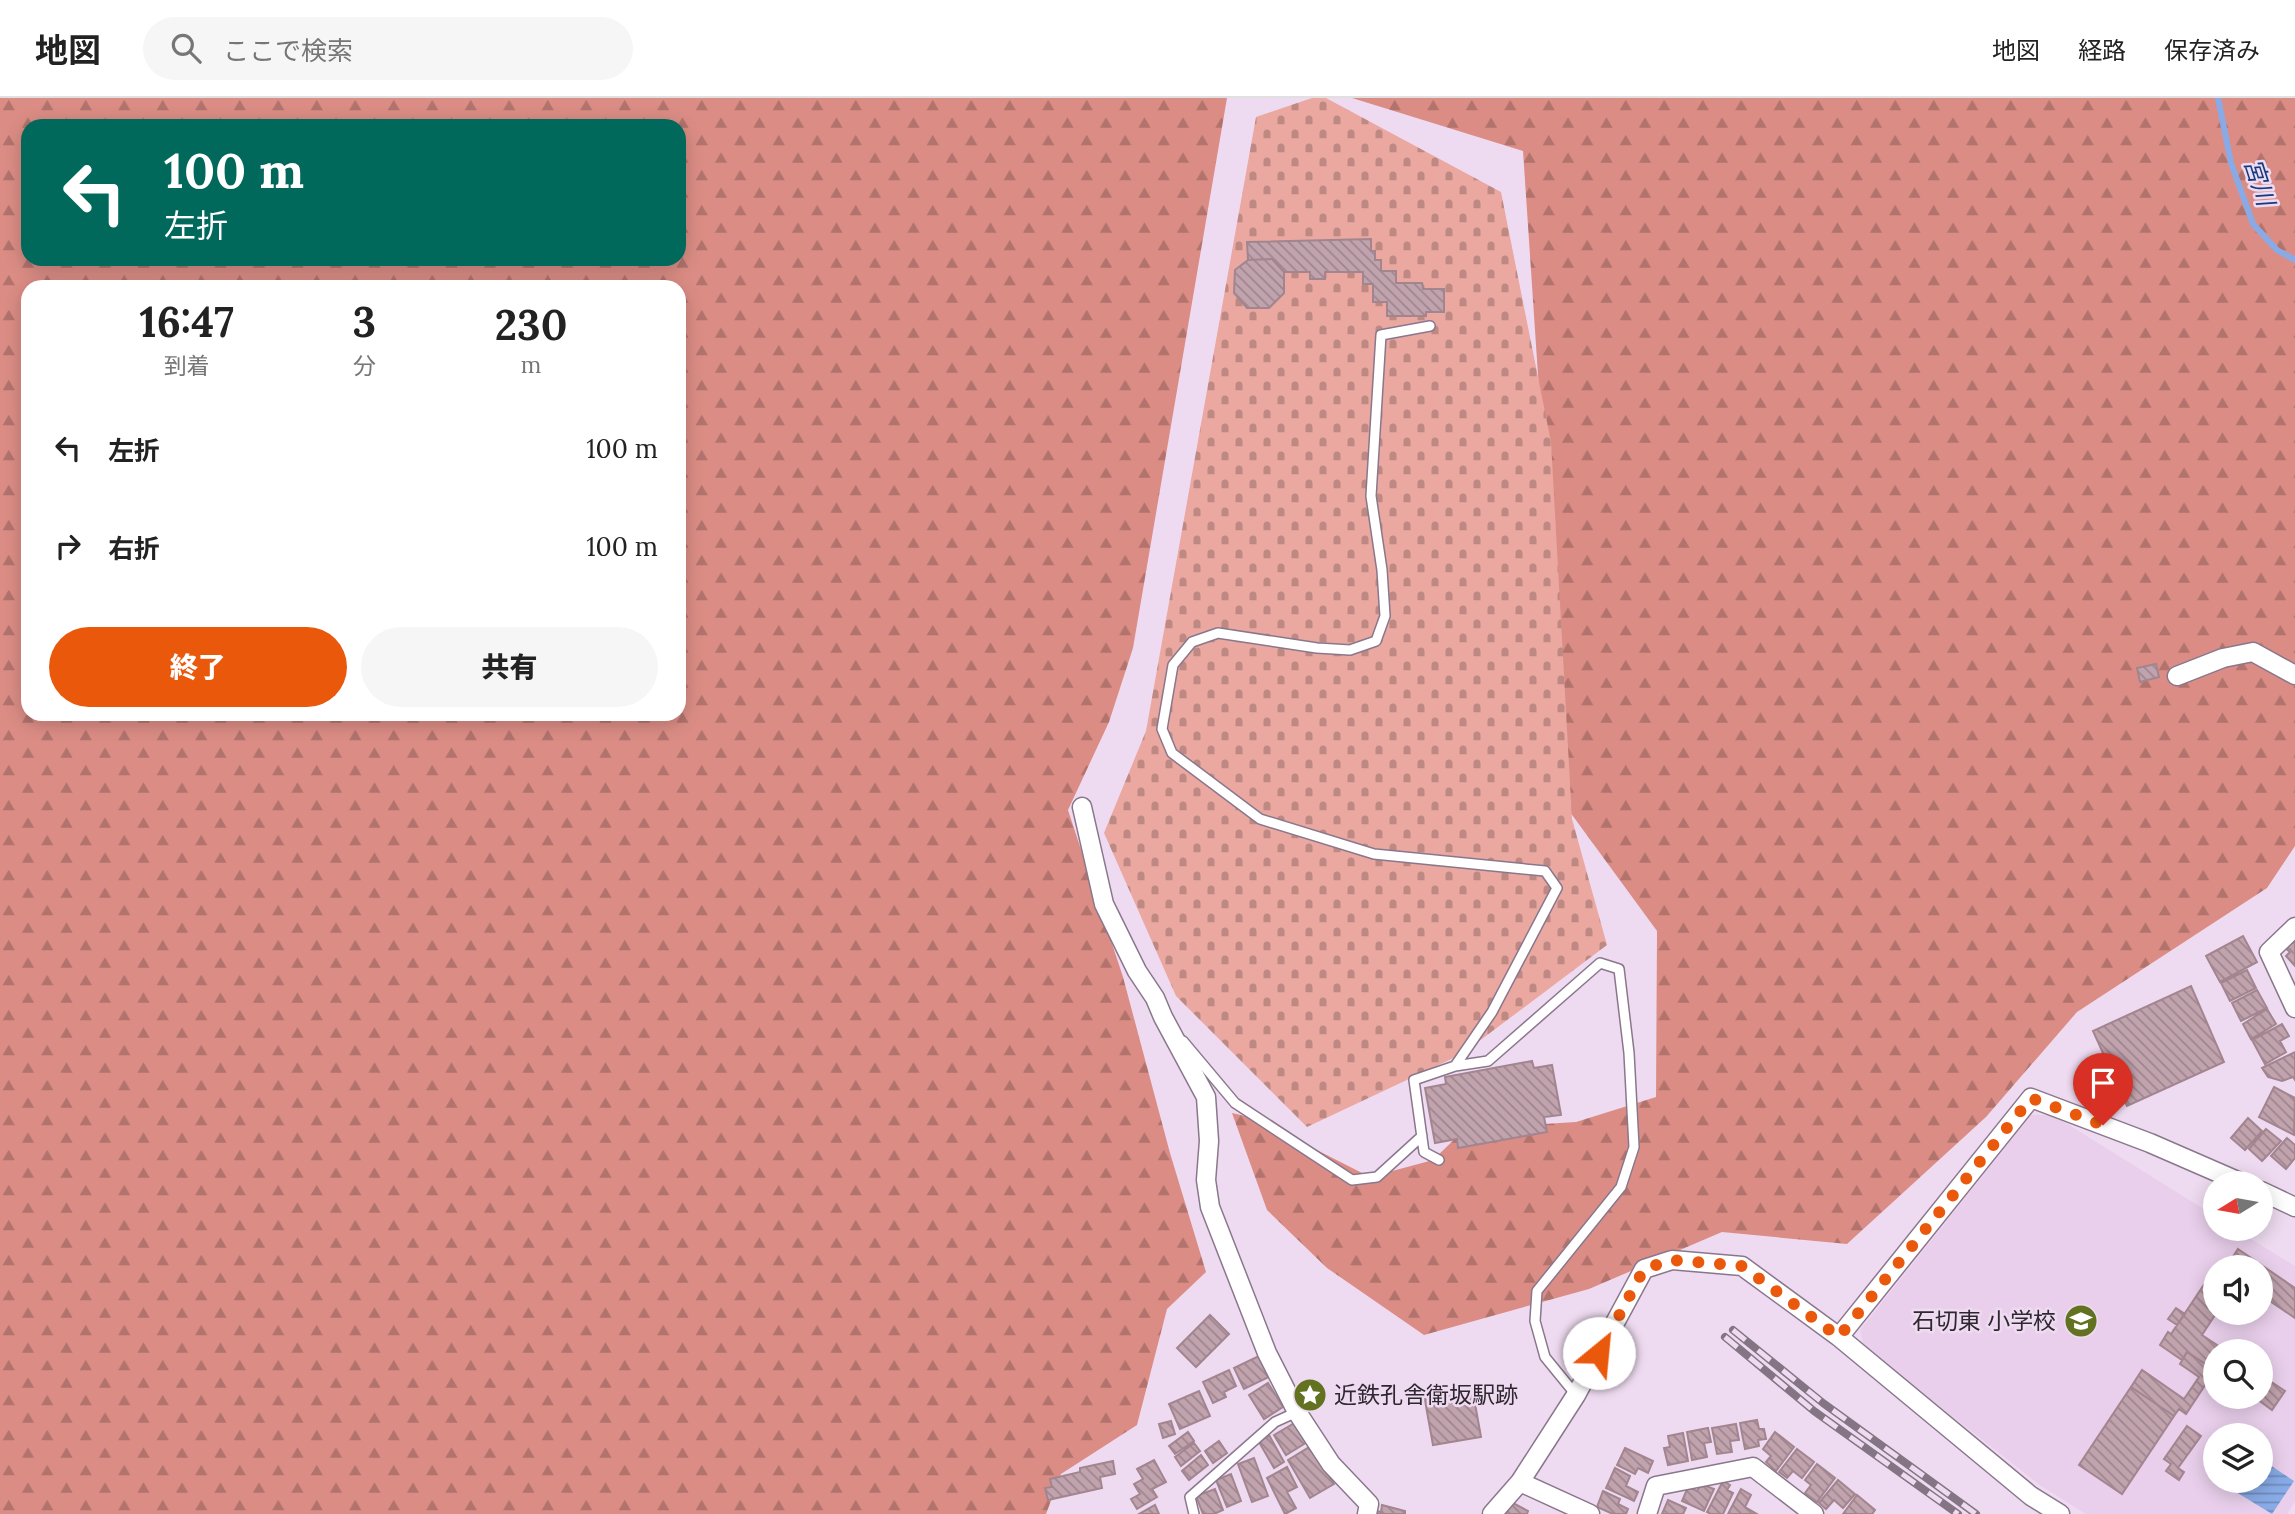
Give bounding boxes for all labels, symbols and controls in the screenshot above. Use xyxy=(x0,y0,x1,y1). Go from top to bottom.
search box xyxy=(143,17,633,80)
text: 地図 xyxy=(35,29,101,71)
icon: search xyxy=(167,29,205,67)
text: ここで検索 xyxy=(223,34,353,67)
text: 地図 xyxy=(1992,35,2040,66)
text: 経路 xyxy=(2078,35,2126,66)
text: 保存済み xyxy=(2164,35,2260,66)
text: 100 m xyxy=(164,139,304,201)
icon: left xyxy=(49,147,140,238)
water label: 宮川 xyxy=(2237,154,2283,212)
text: 左折 xyxy=(164,205,228,246)
text: 16:47 xyxy=(140,295,234,349)
text: 3 xyxy=(353,295,376,349)
text: 230 xyxy=(495,298,567,352)
text: m xyxy=(521,350,541,379)
text: 到着 xyxy=(164,351,210,380)
text: 分 xyxy=(353,351,376,380)
icon: left xyxy=(49,429,87,467)
text: 100 m xyxy=(586,432,658,465)
text: 左折 xyxy=(108,434,160,467)
icon: right xyxy=(49,527,87,565)
text: 100 m xyxy=(586,530,658,563)
text: 右折 xyxy=(108,532,160,565)
button: 終了 xyxy=(49,627,347,707)
button: 共有 xyxy=(361,627,658,707)
pin xyxy=(2073,1053,2133,1125)
icon: arrive xyxy=(2084,1064,2122,1102)
north arrow xyxy=(2203,1171,2273,1241)
map controls xyxy=(2203,1171,2273,1493)
button: sound xyxy=(2203,1255,2273,1325)
school or university icon: 石切東 小学校 xyxy=(2062,1302,2100,1340)
place label: 石切東 小学校 xyxy=(1912,1306,2056,1335)
position arrow xyxy=(1562,1316,1636,1390)
button: search xyxy=(2203,1339,2273,1409)
place icon: 近鉄孔舎衛坂駅跡 xyxy=(1291,1376,1329,1414)
place label: 近鉄孔舎衛坂駅跡 xyxy=(1334,1380,1518,1409)
button: layers xyxy=(2203,1423,2273,1493)

